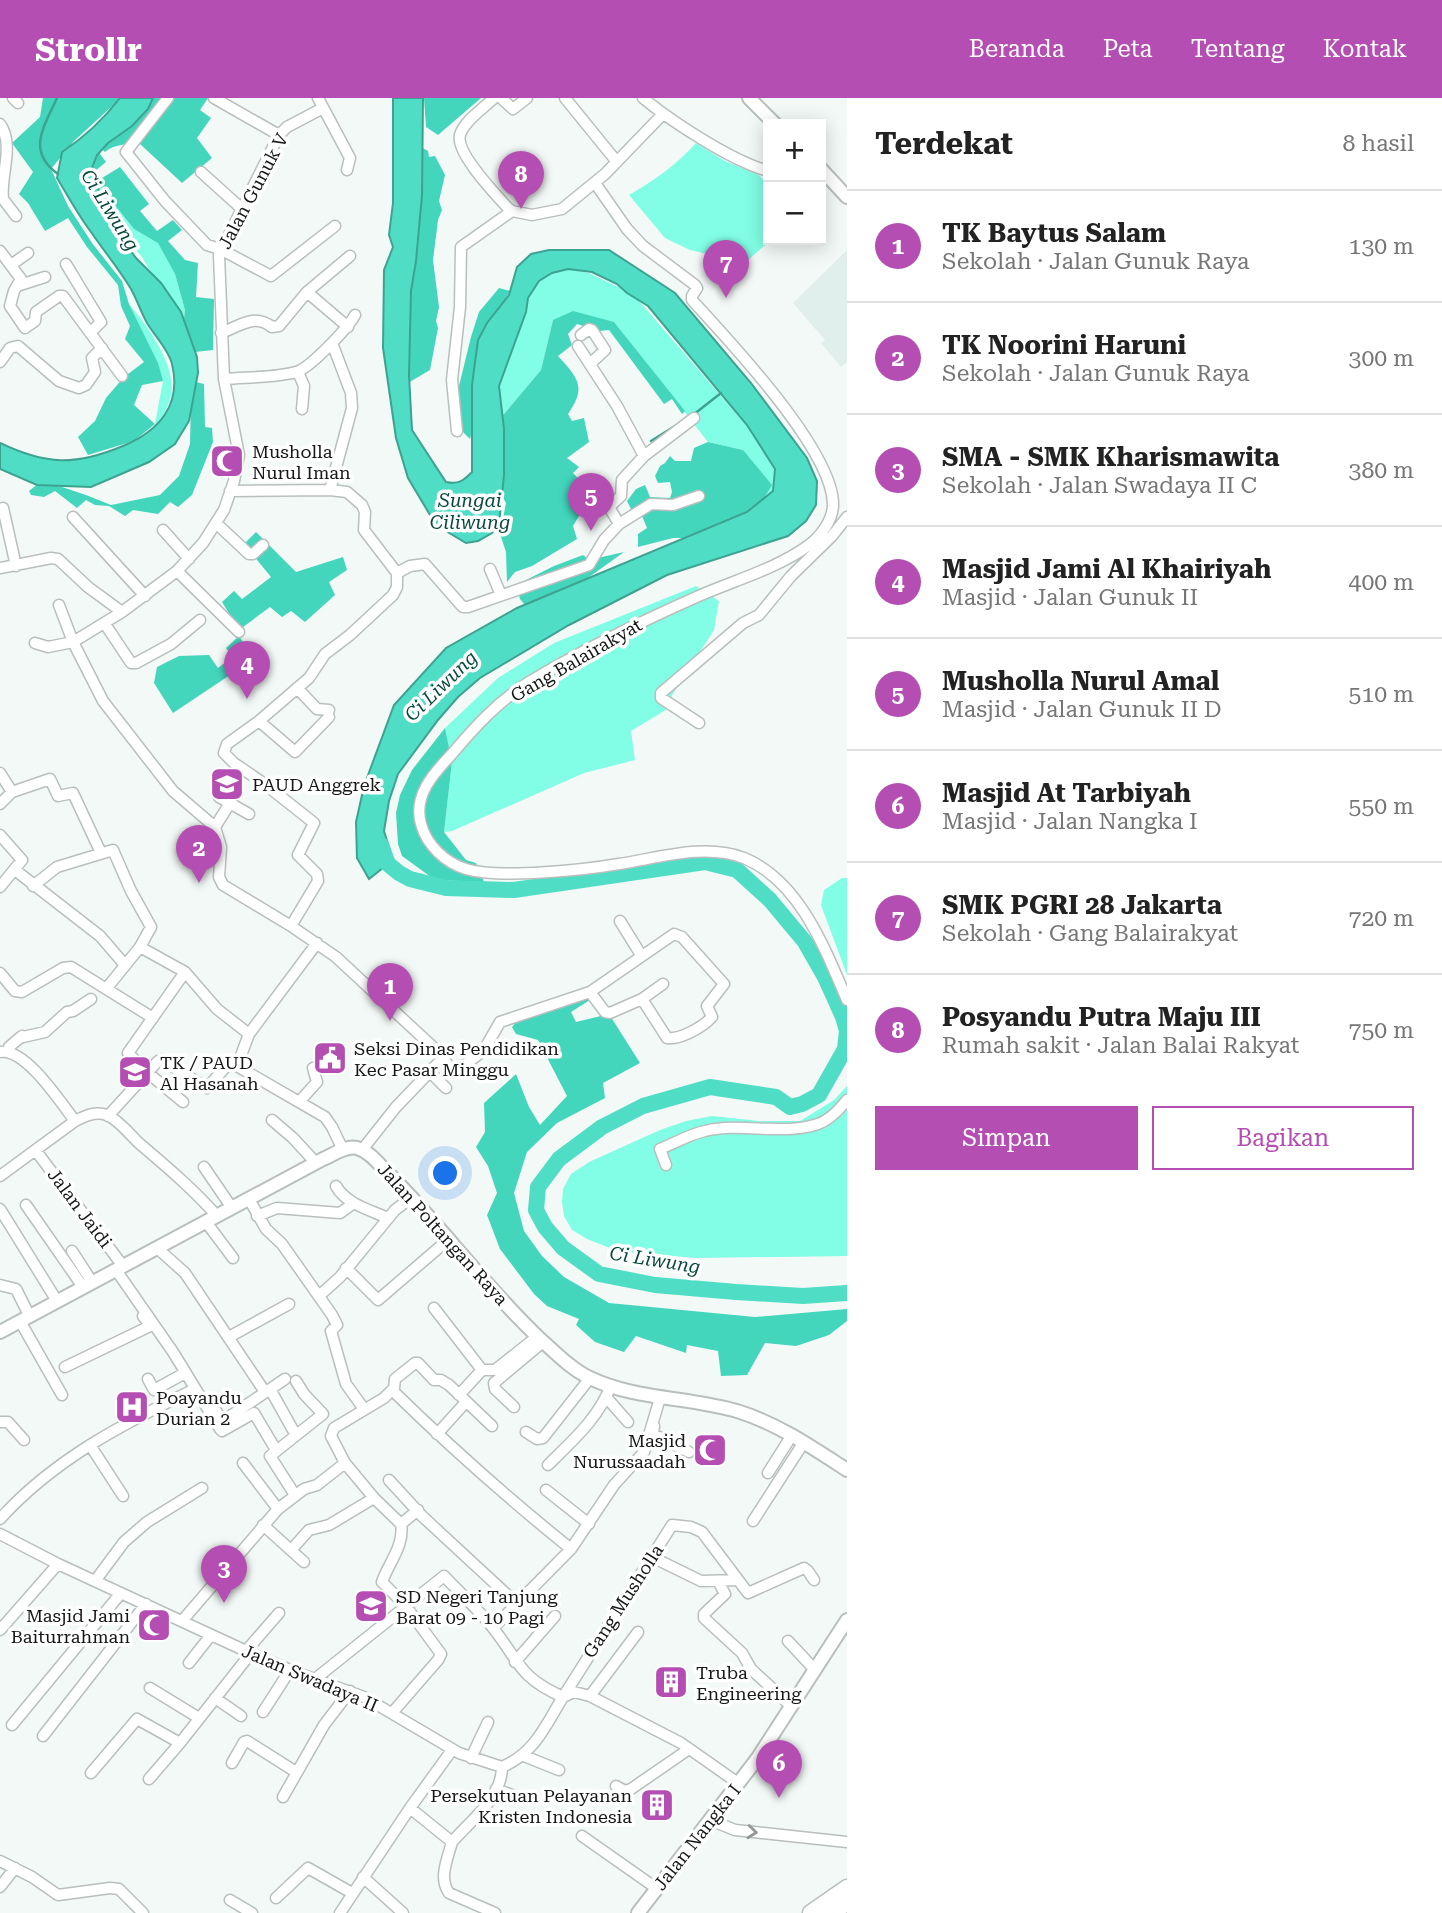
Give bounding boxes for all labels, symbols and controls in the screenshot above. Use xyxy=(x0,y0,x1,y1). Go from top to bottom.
text: Strollr xyxy=(35,30,142,69)
text: Beranda xyxy=(969,35,1065,63)
text: Peta xyxy=(1103,35,1153,63)
text: Tentang xyxy=(1191,35,1285,63)
text: Kontak xyxy=(1323,35,1407,63)
map controls xyxy=(763,119,826,245)
button: + xyxy=(763,119,826,182)
text: Terdekat xyxy=(875,126,1013,161)
street label: Jalan Gunuk V xyxy=(214,129,292,252)
text: 8 hasil xyxy=(1343,130,1414,157)
pin: 8 xyxy=(498,151,544,209)
water label: Ci Liwung xyxy=(76,165,144,255)
button: − xyxy=(763,182,826,245)
text: TK Baytus Salam xyxy=(942,218,1166,248)
text: 1 xyxy=(892,233,904,260)
text: 130 m xyxy=(1349,233,1414,260)
pin: 7 xyxy=(703,240,749,298)
text: Sekolah · Jalan Gunuk Raya xyxy=(942,248,1250,275)
text: TK Noorini Haruni xyxy=(942,330,1186,360)
text: 2 xyxy=(892,345,904,372)
text: 300 m xyxy=(1349,345,1414,372)
text: Sekolah · Jalan Gunuk Raya xyxy=(942,360,1250,387)
place label: Musholla Nurul Iman xyxy=(252,441,351,483)
mosque icon: Musholla Nurul Iman xyxy=(208,442,246,480)
text: SMA - SMK Kharismawita xyxy=(942,442,1280,472)
text: 3 xyxy=(892,457,904,484)
text: 380 m xyxy=(1349,457,1414,484)
text: Sekolah · Jalan Swadaya II C xyxy=(942,472,1257,499)
pin: 5 xyxy=(568,473,614,531)
water label: Sungai Ciliwung xyxy=(430,489,510,534)
text: Masjid Jami Al Khairiyah xyxy=(942,554,1271,584)
text: 4 xyxy=(892,569,904,596)
text: 400 m xyxy=(1349,569,1414,596)
text: Masjid · Jalan Gunuk II xyxy=(942,584,1198,611)
street label: Gang Balairakyat xyxy=(507,614,646,706)
pin: 4 xyxy=(224,641,270,699)
water label: Ci Liwung xyxy=(400,646,482,726)
text: Musholla Nurul Amal xyxy=(942,666,1219,696)
text: 5 xyxy=(892,681,904,708)
text: 510 m xyxy=(1349,681,1414,708)
text: Masjid · Jalan Gunuk II D xyxy=(942,696,1222,723)
school or university icon: PAUD Anggrek xyxy=(208,765,246,803)
place label: PAUD Anggrek xyxy=(252,774,381,795)
text: Masjid At Tarbiyah xyxy=(942,778,1191,808)
text: 6 xyxy=(892,793,904,820)
text: 550 m xyxy=(1349,793,1414,820)
text: Masjid · Jalan Nangka I xyxy=(942,808,1198,835)
pin: 2 xyxy=(176,825,222,883)
text: SMK PGRI 28 Jakarta xyxy=(942,890,1222,920)
text: 7 xyxy=(892,905,904,932)
text: 720 m xyxy=(1349,905,1414,932)
text: Sekolah · Gang Balairakyat xyxy=(942,920,1238,947)
pin: 1 xyxy=(367,963,413,1021)
text: Posyandu Putra Maju III xyxy=(942,1002,1261,1032)
text: 8 xyxy=(892,1017,904,1044)
text: 750 m xyxy=(1349,1017,1414,1044)
text: Rumah sakit · Jalan Balai Rakyat xyxy=(942,1032,1299,1059)
place label: Seksi Dinas Pendidikan Kec Pasar Minggu xyxy=(354,1038,559,1080)
public building icon: Seksi Dinas Pendidikan Kec Pasar Minggu xyxy=(311,1039,349,1077)
place label: TK / PAUD Al Hasanah xyxy=(160,1052,259,1094)
school or university icon: TK / PAUD Al Hasanah xyxy=(116,1053,154,1091)
button: Simpan xyxy=(875,1106,1138,1170)
button: Bagikan xyxy=(1152,1106,1414,1170)
your location xyxy=(428,1156,462,1190)
street label: Jalan Poltangan Raya xyxy=(374,1158,513,1310)
street label: Jalan Jaidi xyxy=(43,1164,117,1252)
water label: Ci Liwung xyxy=(608,1241,702,1279)
place label: Poayandu Durian 2 xyxy=(156,1387,242,1429)
hospital icon: Poayandu Durian 2 xyxy=(113,1388,151,1426)
place label: Masjid Nurussaadah xyxy=(573,1430,686,1472)
mosque icon: Masjid Nurussaadah xyxy=(691,1431,729,1469)
street label: Gang Musholla xyxy=(579,1540,668,1662)
pin: 3 xyxy=(201,1545,247,1603)
place label: SD Negeri Tanjung Barat 09 - 10 Pagi xyxy=(396,1586,558,1628)
school or university icon: SD Negeri Tanjung Barat 09 - 10 Pagi xyxy=(352,1587,390,1625)
place label: Masjid Jami Baiturrahman xyxy=(11,1605,130,1647)
mosque icon: Masjid Jami Baiturrahman xyxy=(135,1606,173,1644)
street label: Jalan Swadaya II xyxy=(239,1640,381,1716)
place label: Truba Engineering xyxy=(696,1662,802,1704)
building icon: Truba Engineering xyxy=(652,1663,690,1701)
pin: 6 xyxy=(756,1740,802,1798)
street label: Jalan Nangka I xyxy=(649,1780,745,1894)
place label: Persekutuan Pelayanan Kristen Indonesia xyxy=(430,1785,632,1827)
building icon: Persekutuan Pelayanan Kristen Indonesia xyxy=(638,1786,676,1824)
one-way arrow xyxy=(747,1824,758,1839)

